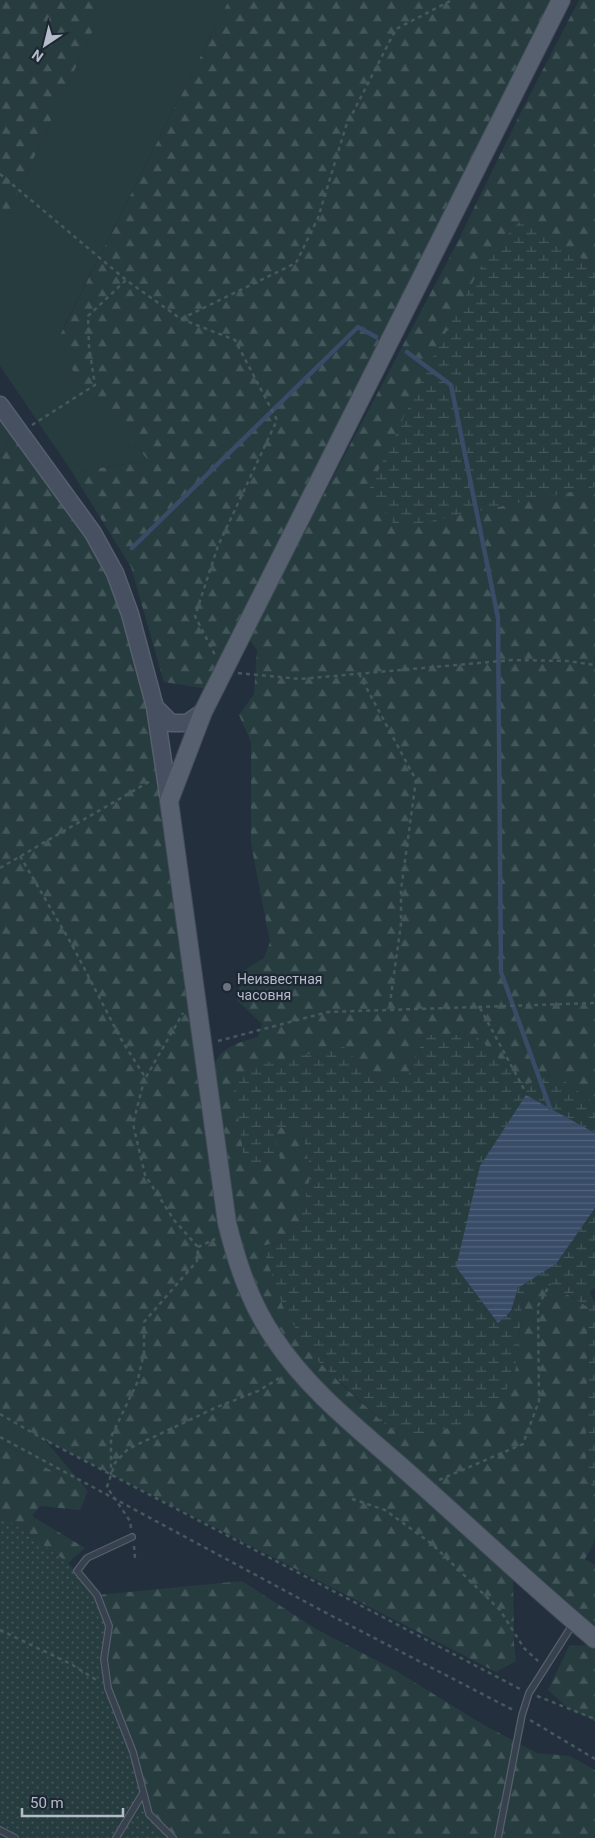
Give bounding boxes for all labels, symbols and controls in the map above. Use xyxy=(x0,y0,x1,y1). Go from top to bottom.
north arrow xyxy=(20,20,70,70)
text: N xyxy=(29,46,46,65)
place label: Неизвестная часовня xyxy=(237,971,322,1003)
marker: Неизвестная часовня xyxy=(221,981,233,993)
scale bar xyxy=(22,1786,124,1818)
text: 50 m xyxy=(30,1794,64,1812)

